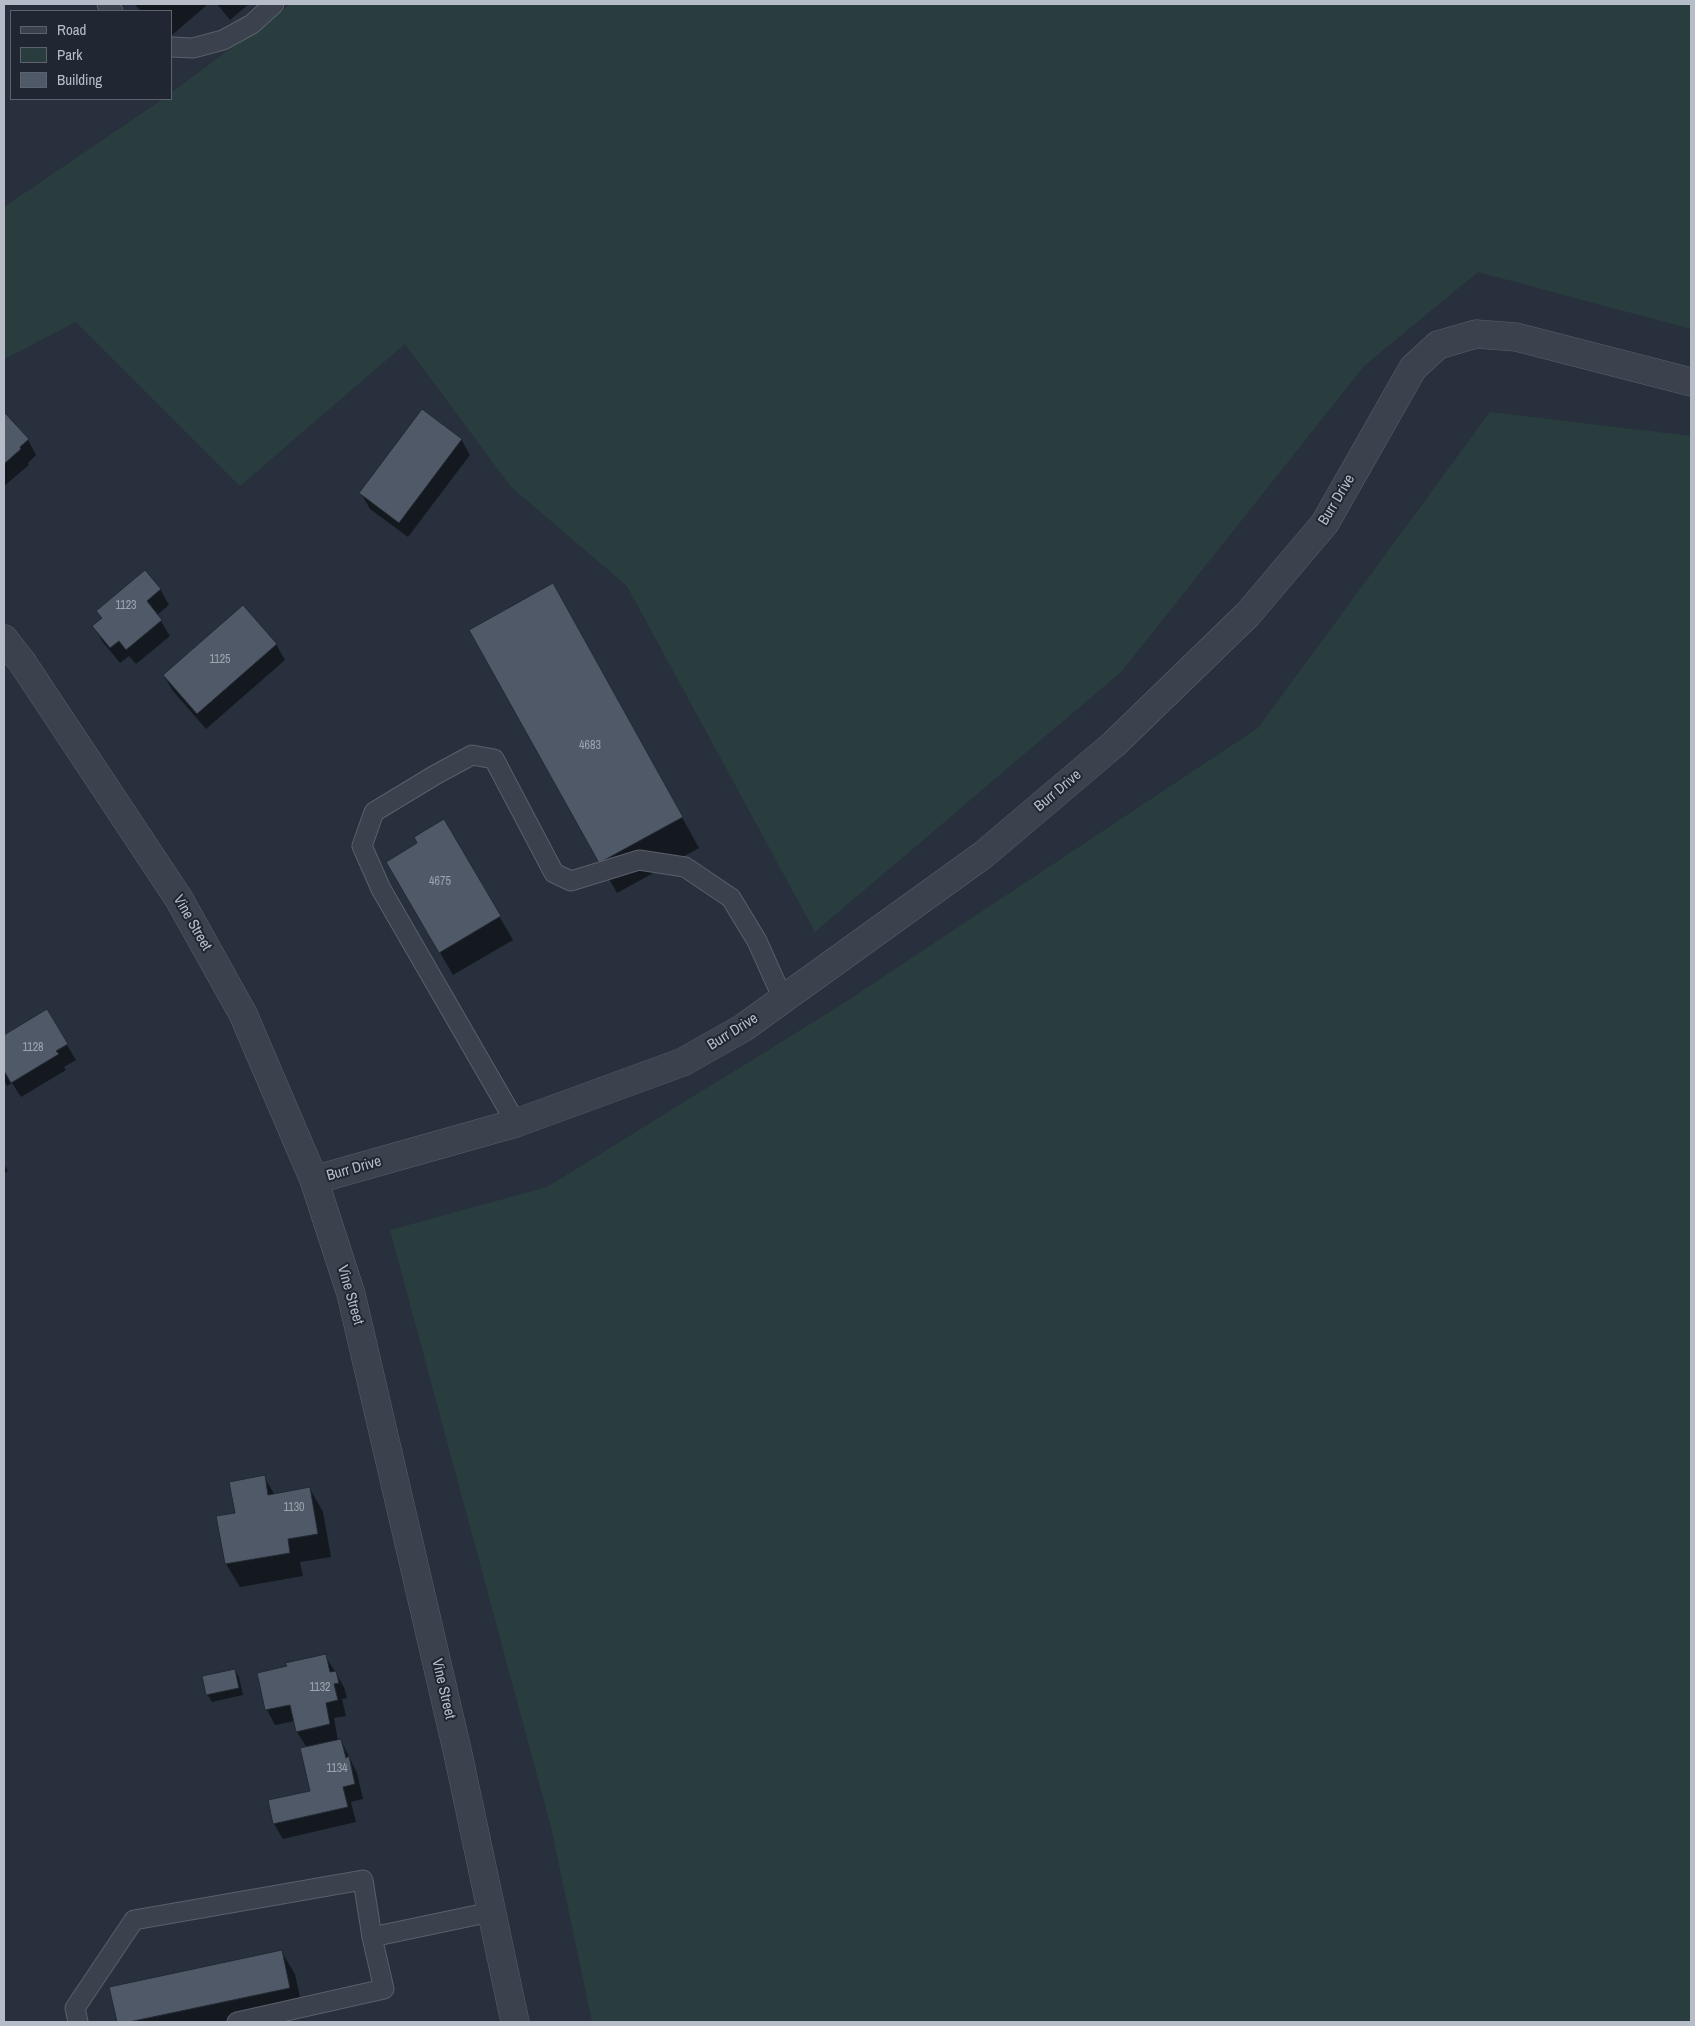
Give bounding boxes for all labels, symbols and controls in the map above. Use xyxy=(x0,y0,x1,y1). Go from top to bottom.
legend xyxy=(10,10,172,100)
text: Road xyxy=(57,19,86,40)
text: Park xyxy=(57,44,82,65)
text: Building xyxy=(57,69,102,90)
street label: Burr Drive xyxy=(1315,471,1359,529)
house number: 1123 xyxy=(115,599,137,613)
house number: 1125 xyxy=(209,653,231,667)
house number: 4683 xyxy=(579,739,601,753)
street label: Burr Drive xyxy=(1031,766,1085,816)
house number: 4675 xyxy=(429,875,451,889)
street label: Vine Street xyxy=(169,892,215,954)
street label: Burr Drive xyxy=(704,1010,762,1054)
house number: 1128 xyxy=(22,1041,44,1055)
street label: Burr Drive xyxy=(325,1153,383,1185)
street label: Vine Street xyxy=(333,1263,367,1327)
house number: 1130 xyxy=(283,1501,305,1515)
street label: Vine Street xyxy=(427,1657,459,1721)
house number: 1132 xyxy=(309,1681,331,1695)
house number: 1134 xyxy=(326,1762,348,1776)

